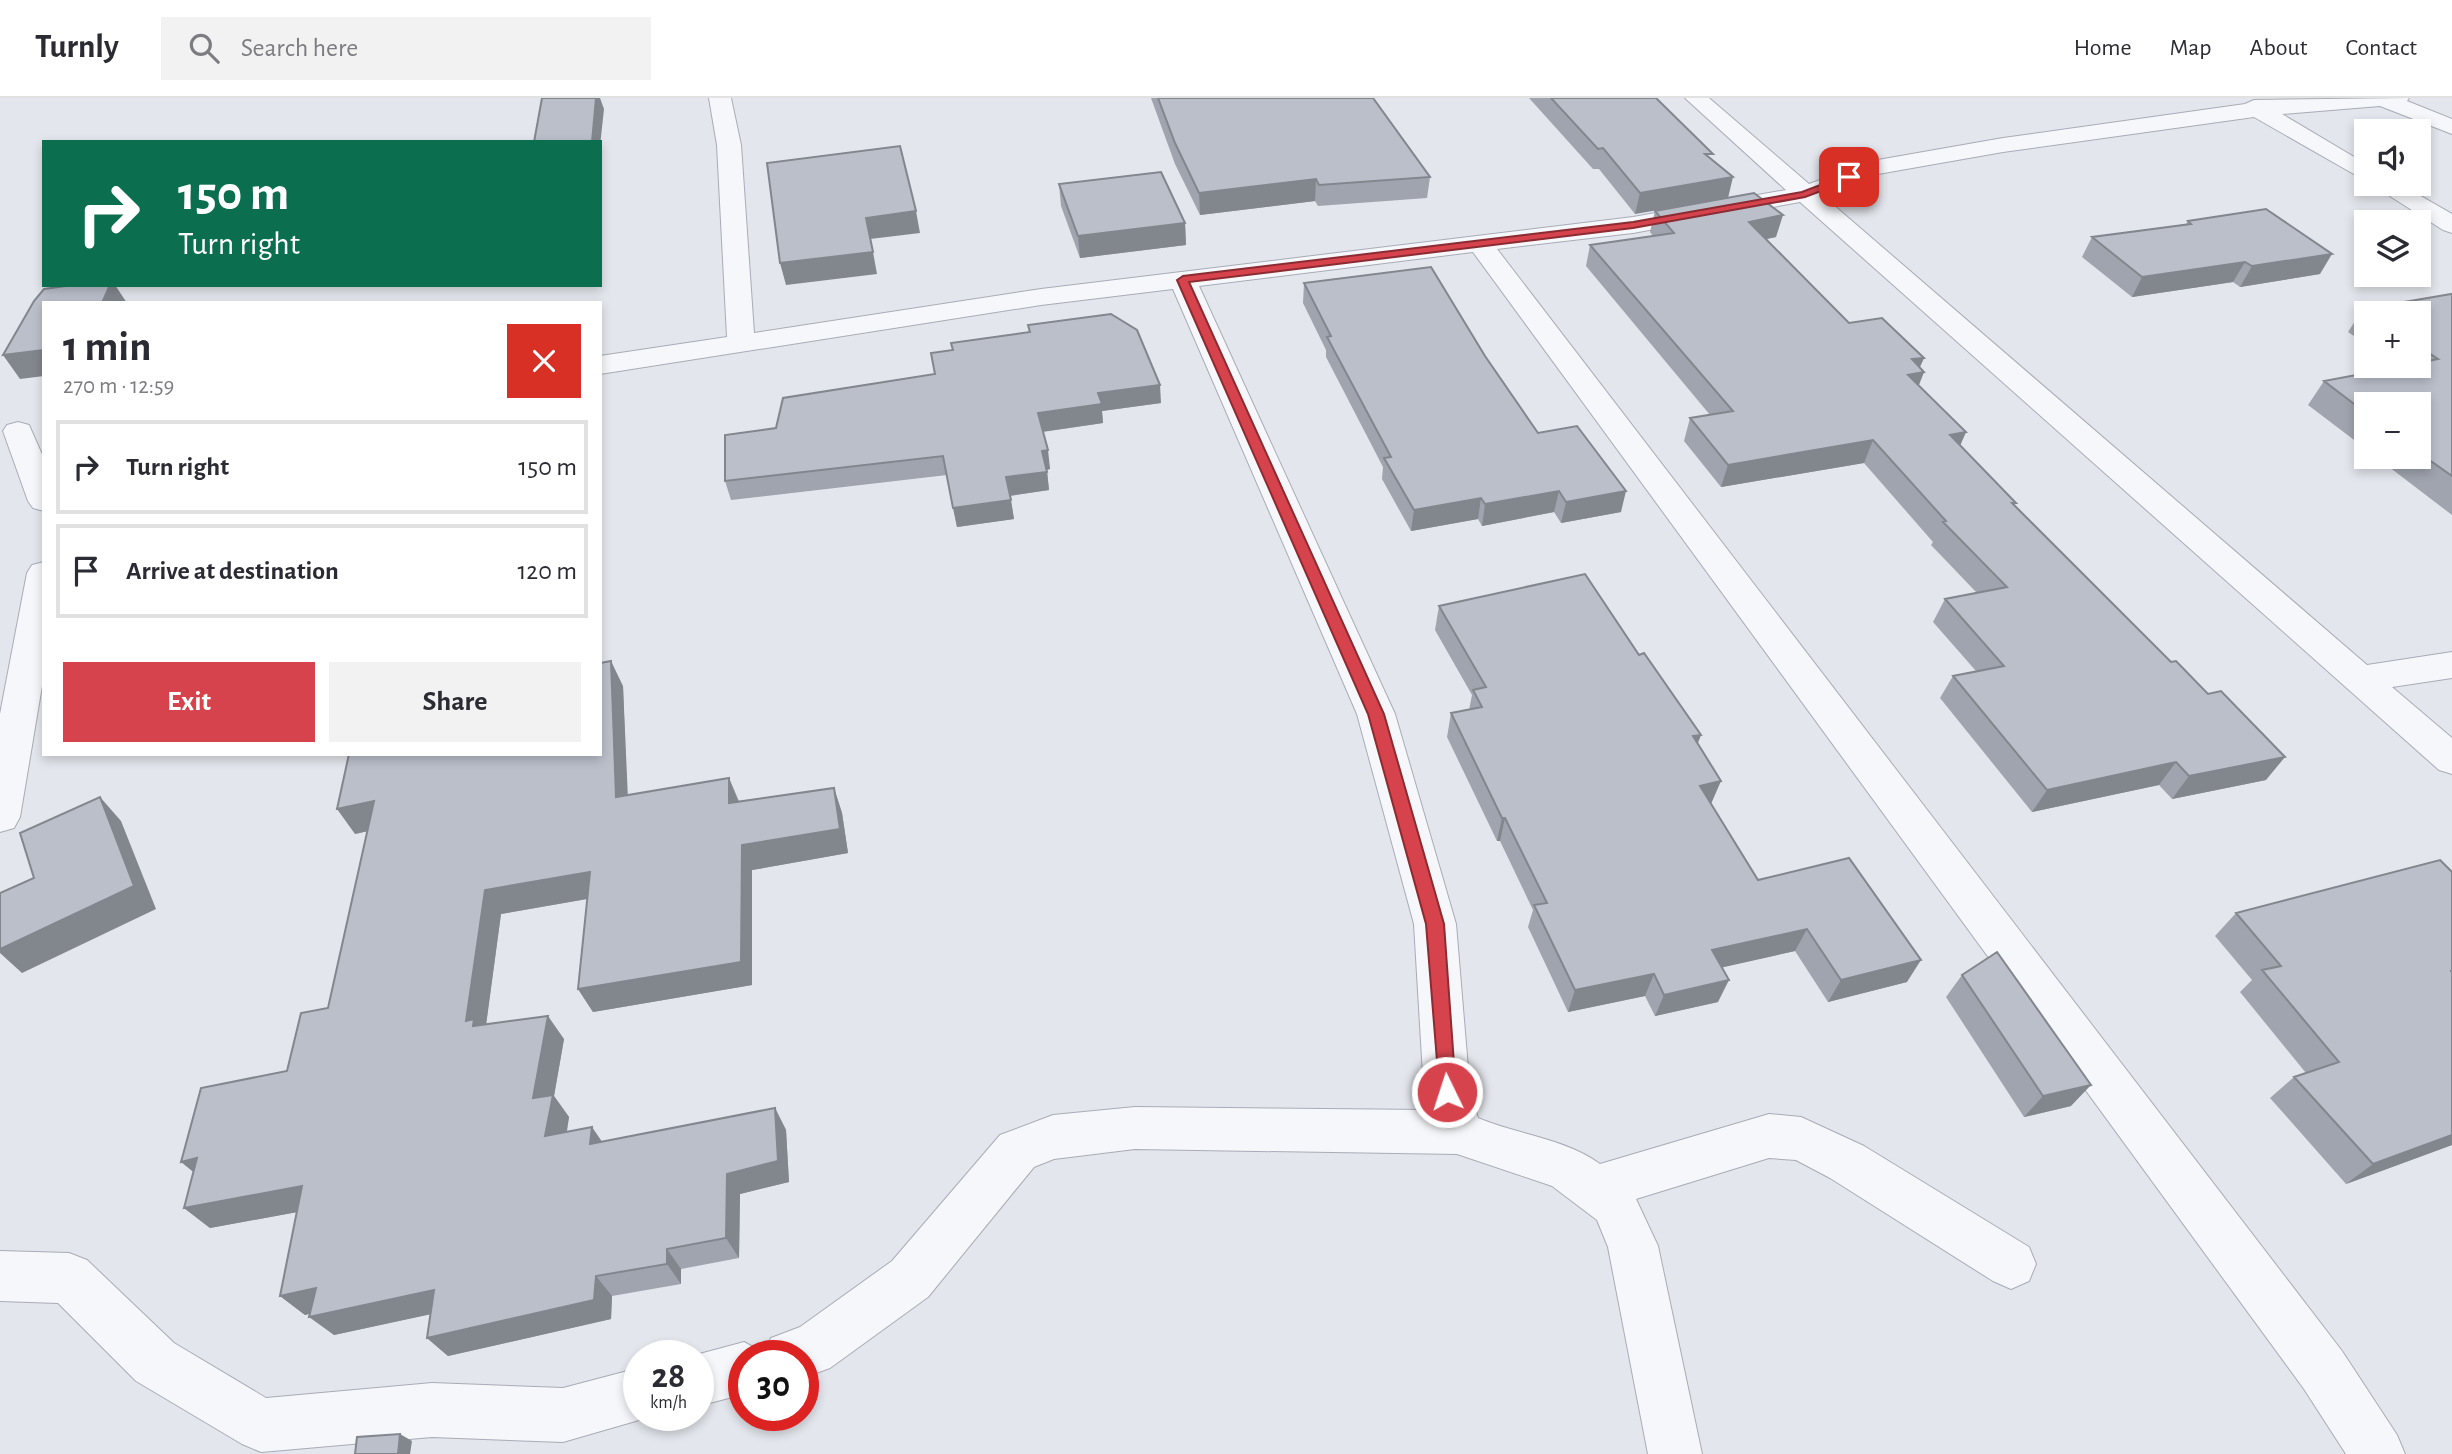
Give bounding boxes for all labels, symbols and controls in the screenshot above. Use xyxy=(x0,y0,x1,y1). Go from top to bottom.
search box xyxy=(161,17,651,80)
icon: search xyxy=(185,29,223,67)
text: Turnly xyxy=(35,31,119,64)
text: Search here xyxy=(241,35,358,61)
text: Home xyxy=(2074,36,2132,60)
text: Map xyxy=(2170,36,2212,60)
text: About xyxy=(2250,36,2307,60)
text: Contact xyxy=(2345,36,2417,60)
map controls xyxy=(2354,119,2431,469)
button: sound xyxy=(2354,119,2431,196)
pin xyxy=(1819,147,1879,207)
icon: arrive xyxy=(1830,158,1868,196)
icon: right xyxy=(63,168,154,259)
text: 150 m xyxy=(178,170,289,219)
button: layers xyxy=(2354,210,2431,287)
text: Turn right xyxy=(178,228,300,260)
button: + xyxy=(2354,301,2431,378)
button: close xyxy=(507,324,581,398)
text: 1 min xyxy=(63,326,152,368)
text: 270 m · 12:59 xyxy=(63,375,174,398)
button: − xyxy=(2354,392,2431,469)
icon: right xyxy=(67,448,105,486)
text: Turn right xyxy=(126,454,229,480)
text: 150 m xyxy=(518,454,577,480)
icon: arrive xyxy=(67,552,105,590)
text: Arrive at destination xyxy=(126,558,339,584)
text: 120 m xyxy=(517,558,577,584)
button: Exit xyxy=(63,662,315,742)
button: Share xyxy=(329,662,581,742)
position arrow xyxy=(1410,1055,1484,1129)
speed limit sign: 30 xyxy=(728,1340,819,1431)
text: 28 xyxy=(652,1359,685,1394)
text: km/h xyxy=(650,1394,687,1412)

